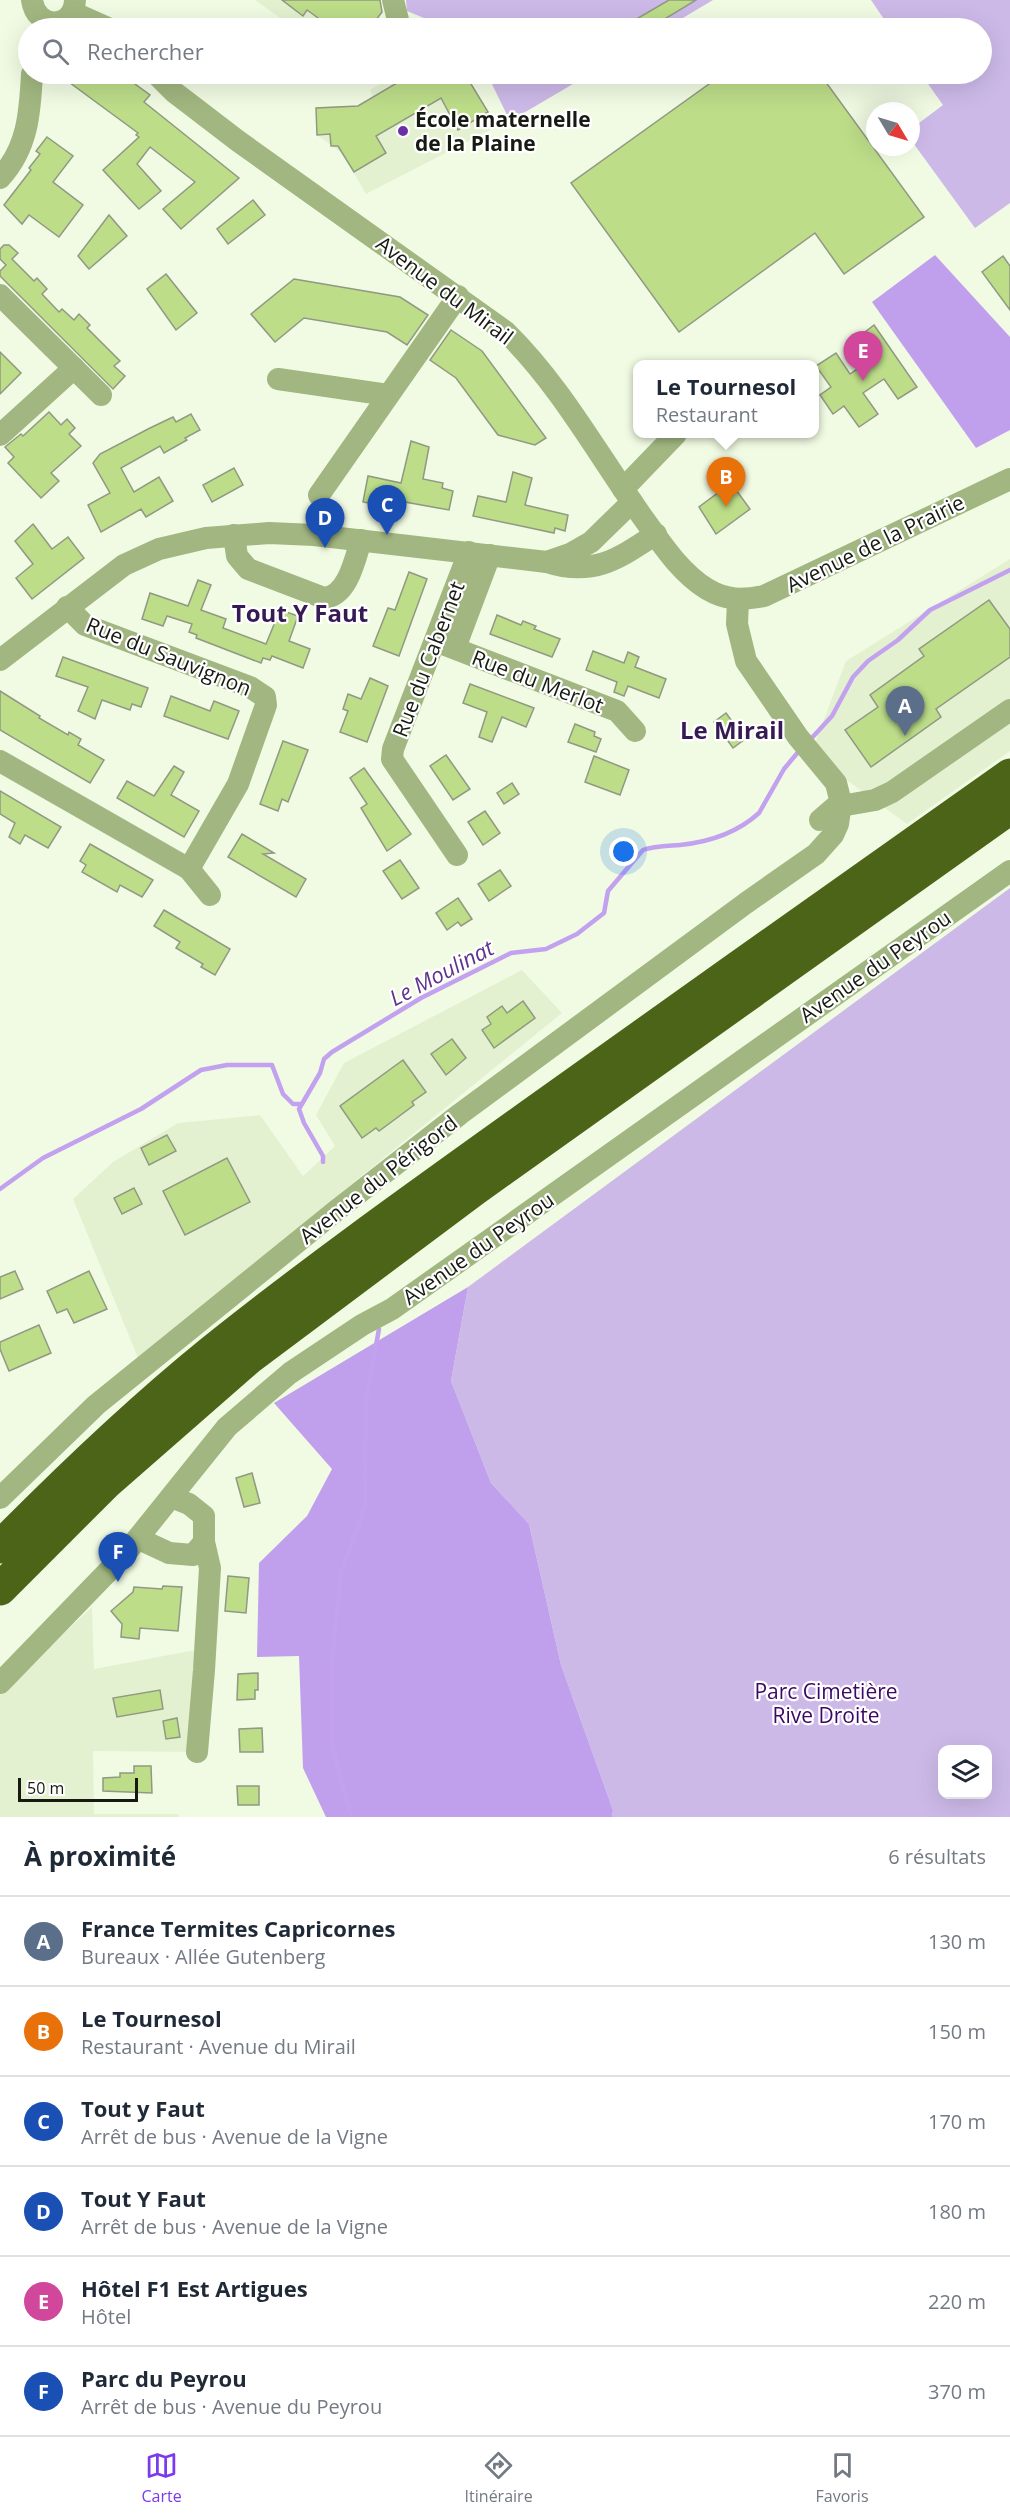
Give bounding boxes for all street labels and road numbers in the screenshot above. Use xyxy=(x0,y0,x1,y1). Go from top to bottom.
street label: Avenue du Mirail xyxy=(371,229,519,351)
street label: Avenue de la Prairie xyxy=(781,488,969,598)
street label: Rue du Cabernet xyxy=(385,577,471,741)
street label: Rue du Sauvignon xyxy=(82,610,256,702)
street label: Rue du Merlot xyxy=(468,643,608,719)
street label: Avenue du Peyrou xyxy=(794,903,956,1029)
street label: Avenue du Périgord xyxy=(293,1108,463,1250)
street label: Avenue du Peyrou xyxy=(397,1185,559,1311)

